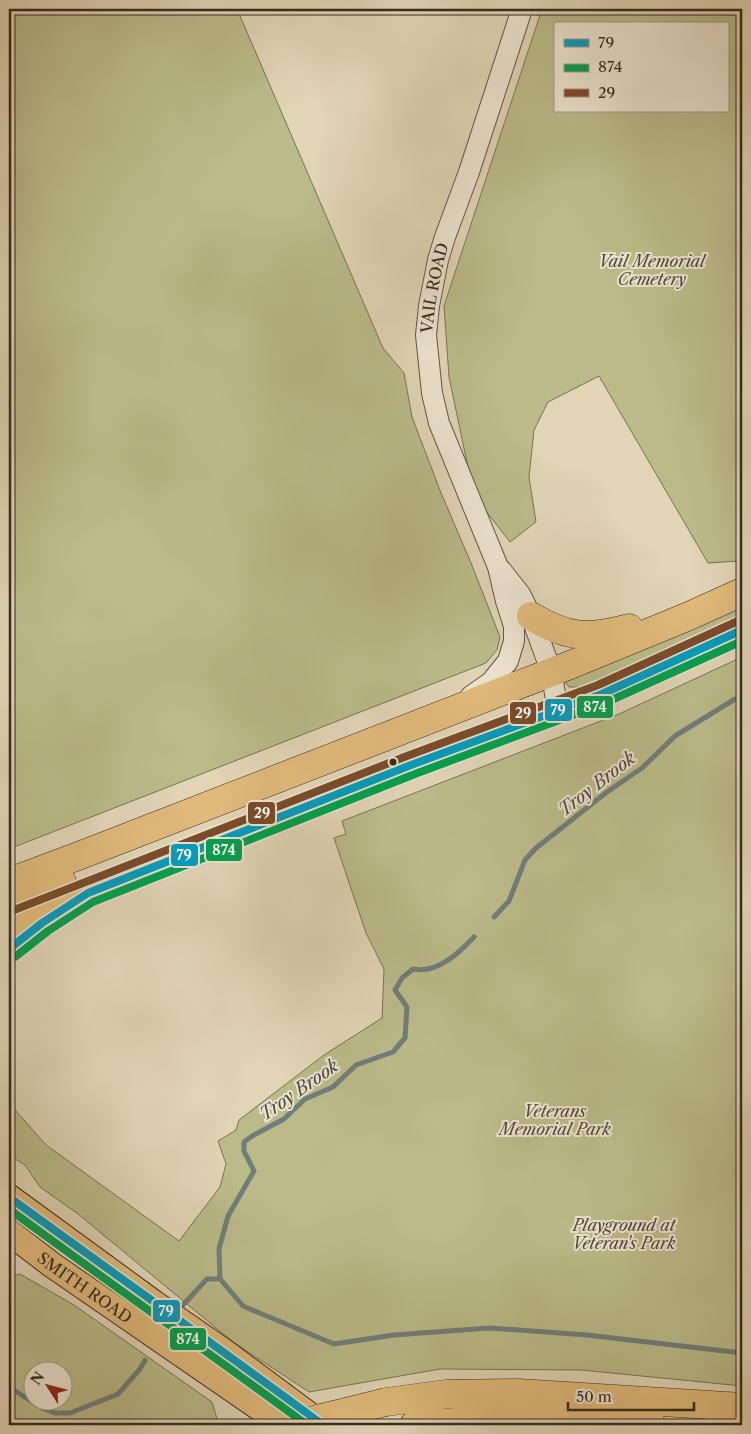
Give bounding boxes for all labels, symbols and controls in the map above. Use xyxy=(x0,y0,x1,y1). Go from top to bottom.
legend xyxy=(554,22,728,112)
text: 79 xyxy=(598,33,614,52)
text: 874 xyxy=(598,57,623,76)
text: 29 xyxy=(598,83,615,102)
street label: VAIL ROAD xyxy=(416,240,453,335)
park label: Vail Memorial Cemetery xyxy=(599,251,707,289)
line badge: 874 xyxy=(576,695,614,719)
line badge: 79 xyxy=(544,698,573,722)
text: 874 xyxy=(583,698,607,716)
line badge: 29 xyxy=(509,701,537,725)
text: 79 xyxy=(550,701,566,719)
text: 29 xyxy=(515,704,531,722)
water label: Troy Brook xyxy=(554,747,640,821)
unlabelled marker xyxy=(388,757,398,767)
line badge: 29 xyxy=(247,801,276,825)
text: 29 xyxy=(254,804,270,822)
line badge: 874 xyxy=(205,838,243,862)
text: 874 xyxy=(212,841,236,859)
line badge: 79 xyxy=(170,843,199,867)
text: 79 xyxy=(176,846,192,864)
water label: Troy Brook xyxy=(255,1054,343,1125)
park label: Veterans Memorial Park xyxy=(497,1101,611,1139)
park label: Playground at Veteran's Park xyxy=(571,1215,677,1253)
street label: SMITH ROAD xyxy=(33,1248,136,1327)
line badge: 79 xyxy=(152,1299,181,1323)
text: 79 xyxy=(158,1302,174,1320)
line badge: 874 xyxy=(169,1327,207,1351)
text: 874 xyxy=(176,1330,200,1348)
north arrow xyxy=(22,1362,72,1412)
text: N xyxy=(27,1368,48,1389)
scale bar xyxy=(568,1379,695,1411)
text: 50 m xyxy=(576,1387,612,1406)

